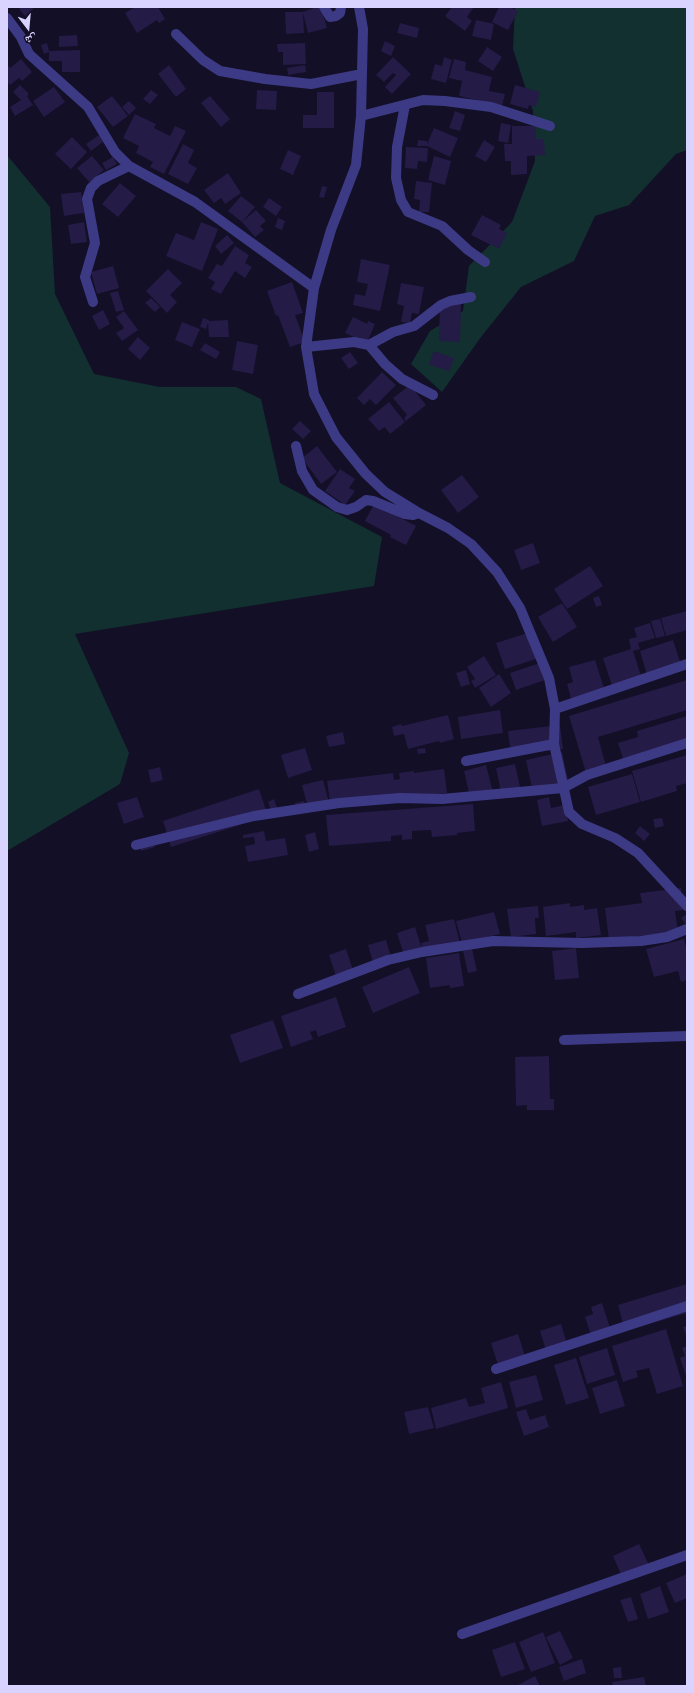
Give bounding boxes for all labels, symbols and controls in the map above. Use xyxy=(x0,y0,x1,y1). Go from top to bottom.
north arrow xyxy=(8,8,48,48)
text: ش xyxy=(24,31,39,49)

